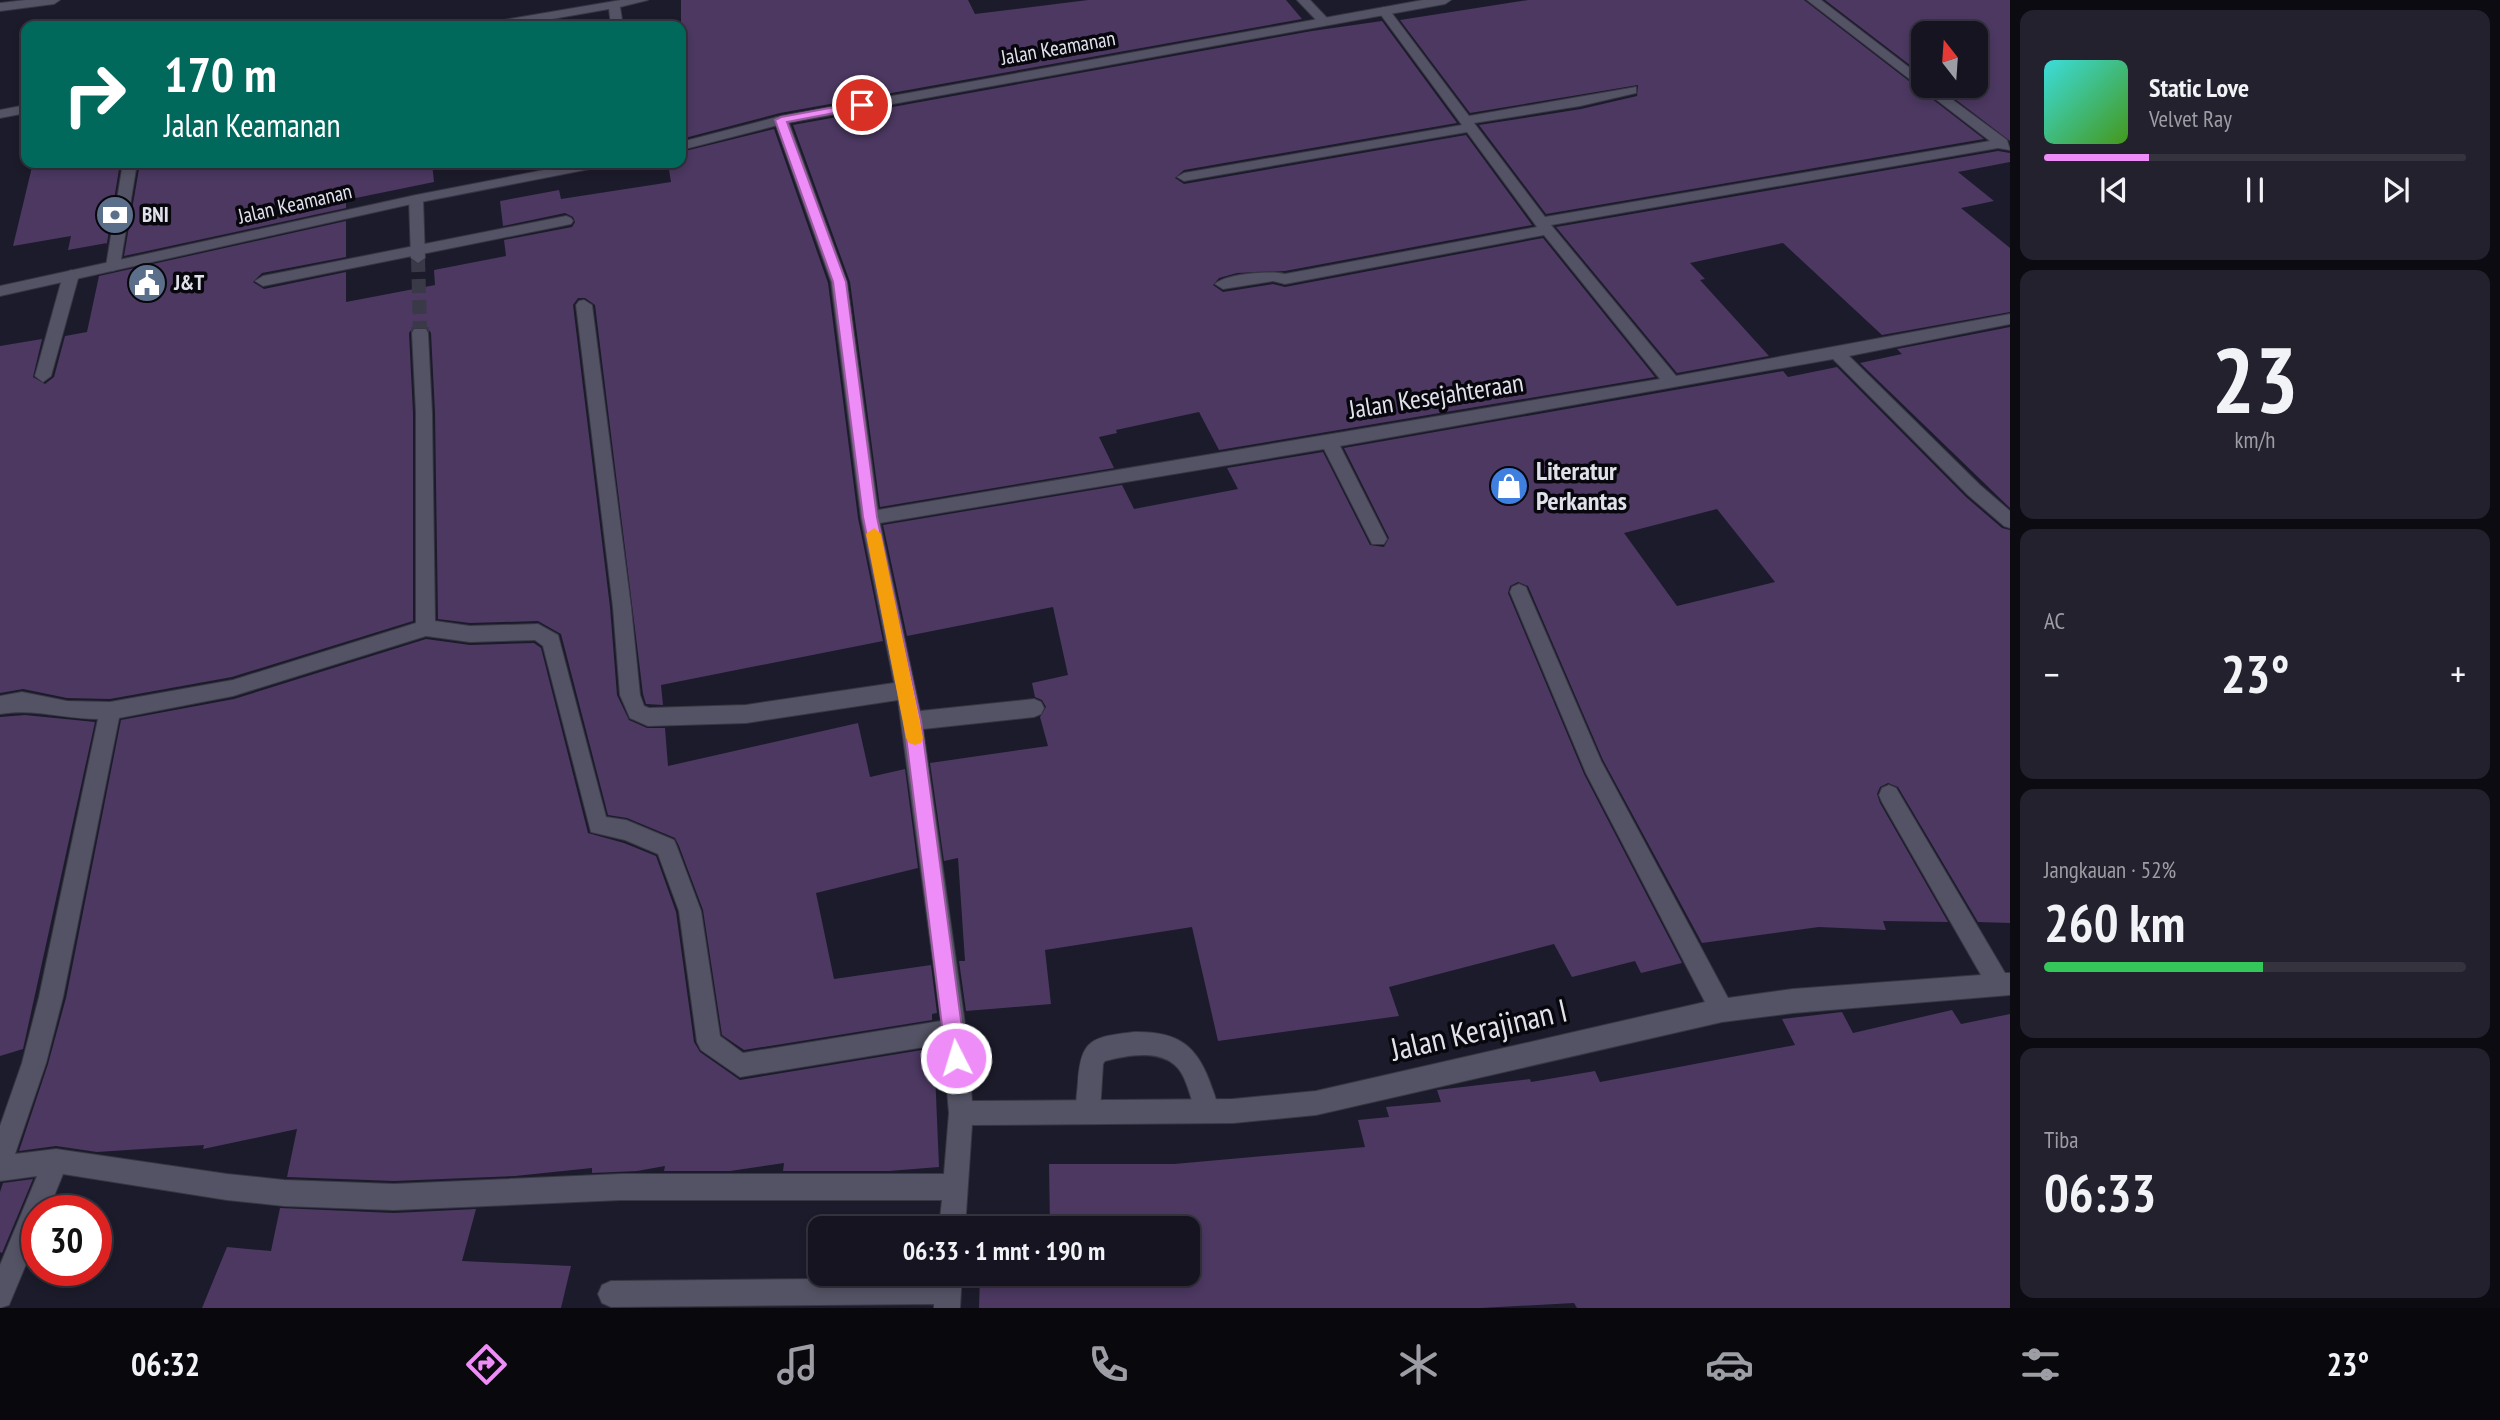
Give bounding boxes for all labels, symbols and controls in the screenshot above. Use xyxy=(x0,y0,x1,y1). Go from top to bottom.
north arrow xyxy=(1911,21,1988,98)
map controls xyxy=(1911,21,1988,98)
street label: Jalan Keamanan xyxy=(997,24,1117,71)
text: 170 m xyxy=(164,42,277,106)
icon: right xyxy=(49,49,140,140)
text: Static Love xyxy=(2149,71,2249,104)
pin xyxy=(832,75,892,135)
icon: arrive xyxy=(843,86,881,124)
text: Jalan Keamanan xyxy=(164,104,341,146)
text: Velvet Ray xyxy=(2149,104,2232,133)
icon: previous xyxy=(2095,171,2133,209)
icon: pause xyxy=(2236,171,2274,209)
icon: next xyxy=(2377,171,2415,209)
street label: Jalan Keamanan xyxy=(234,177,354,230)
bank icon: BNI xyxy=(94,194,136,236)
place label: BNI xyxy=(142,201,169,228)
public building icon: J&T xyxy=(126,262,168,304)
place label: J&T xyxy=(173,269,204,296)
text: 23 xyxy=(2212,320,2299,438)
street label: Jalan Kesejahteraan xyxy=(1345,365,1526,426)
text: km/h xyxy=(2235,425,2275,454)
place label: Literatur Perkantas xyxy=(1536,454,1627,517)
shop icon: Literatur Perkantas xyxy=(1488,465,1530,507)
text: AC xyxy=(2044,606,2065,635)
text: 23° xyxy=(2221,640,2289,707)
text: − xyxy=(2044,649,2060,698)
text: + xyxy=(2450,649,2466,698)
text: Jangkauan · 52% xyxy=(2044,855,2176,884)
text: 260 km xyxy=(2044,889,2185,956)
street label: Jalan Kerajinan I xyxy=(1385,988,1571,1070)
position arrow xyxy=(919,1021,993,1095)
text: Tiba xyxy=(2044,1125,2078,1154)
text: 06:33 xyxy=(2044,1159,2156,1226)
speed limit sign: 30 xyxy=(21,1195,112,1286)
text: 06:33 · 1 mnt · 190 m xyxy=(903,1234,1105,1267)
icon: directions xyxy=(462,1340,511,1389)
icon: music xyxy=(773,1340,822,1389)
icon: phone xyxy=(1084,1340,1133,1389)
icon: climate xyxy=(1394,1340,1443,1389)
icon: car xyxy=(1705,1340,1754,1389)
icon: filters xyxy=(2016,1340,2065,1389)
text: 06:32 xyxy=(131,1343,200,1385)
text: 23° xyxy=(2327,1343,2369,1385)

